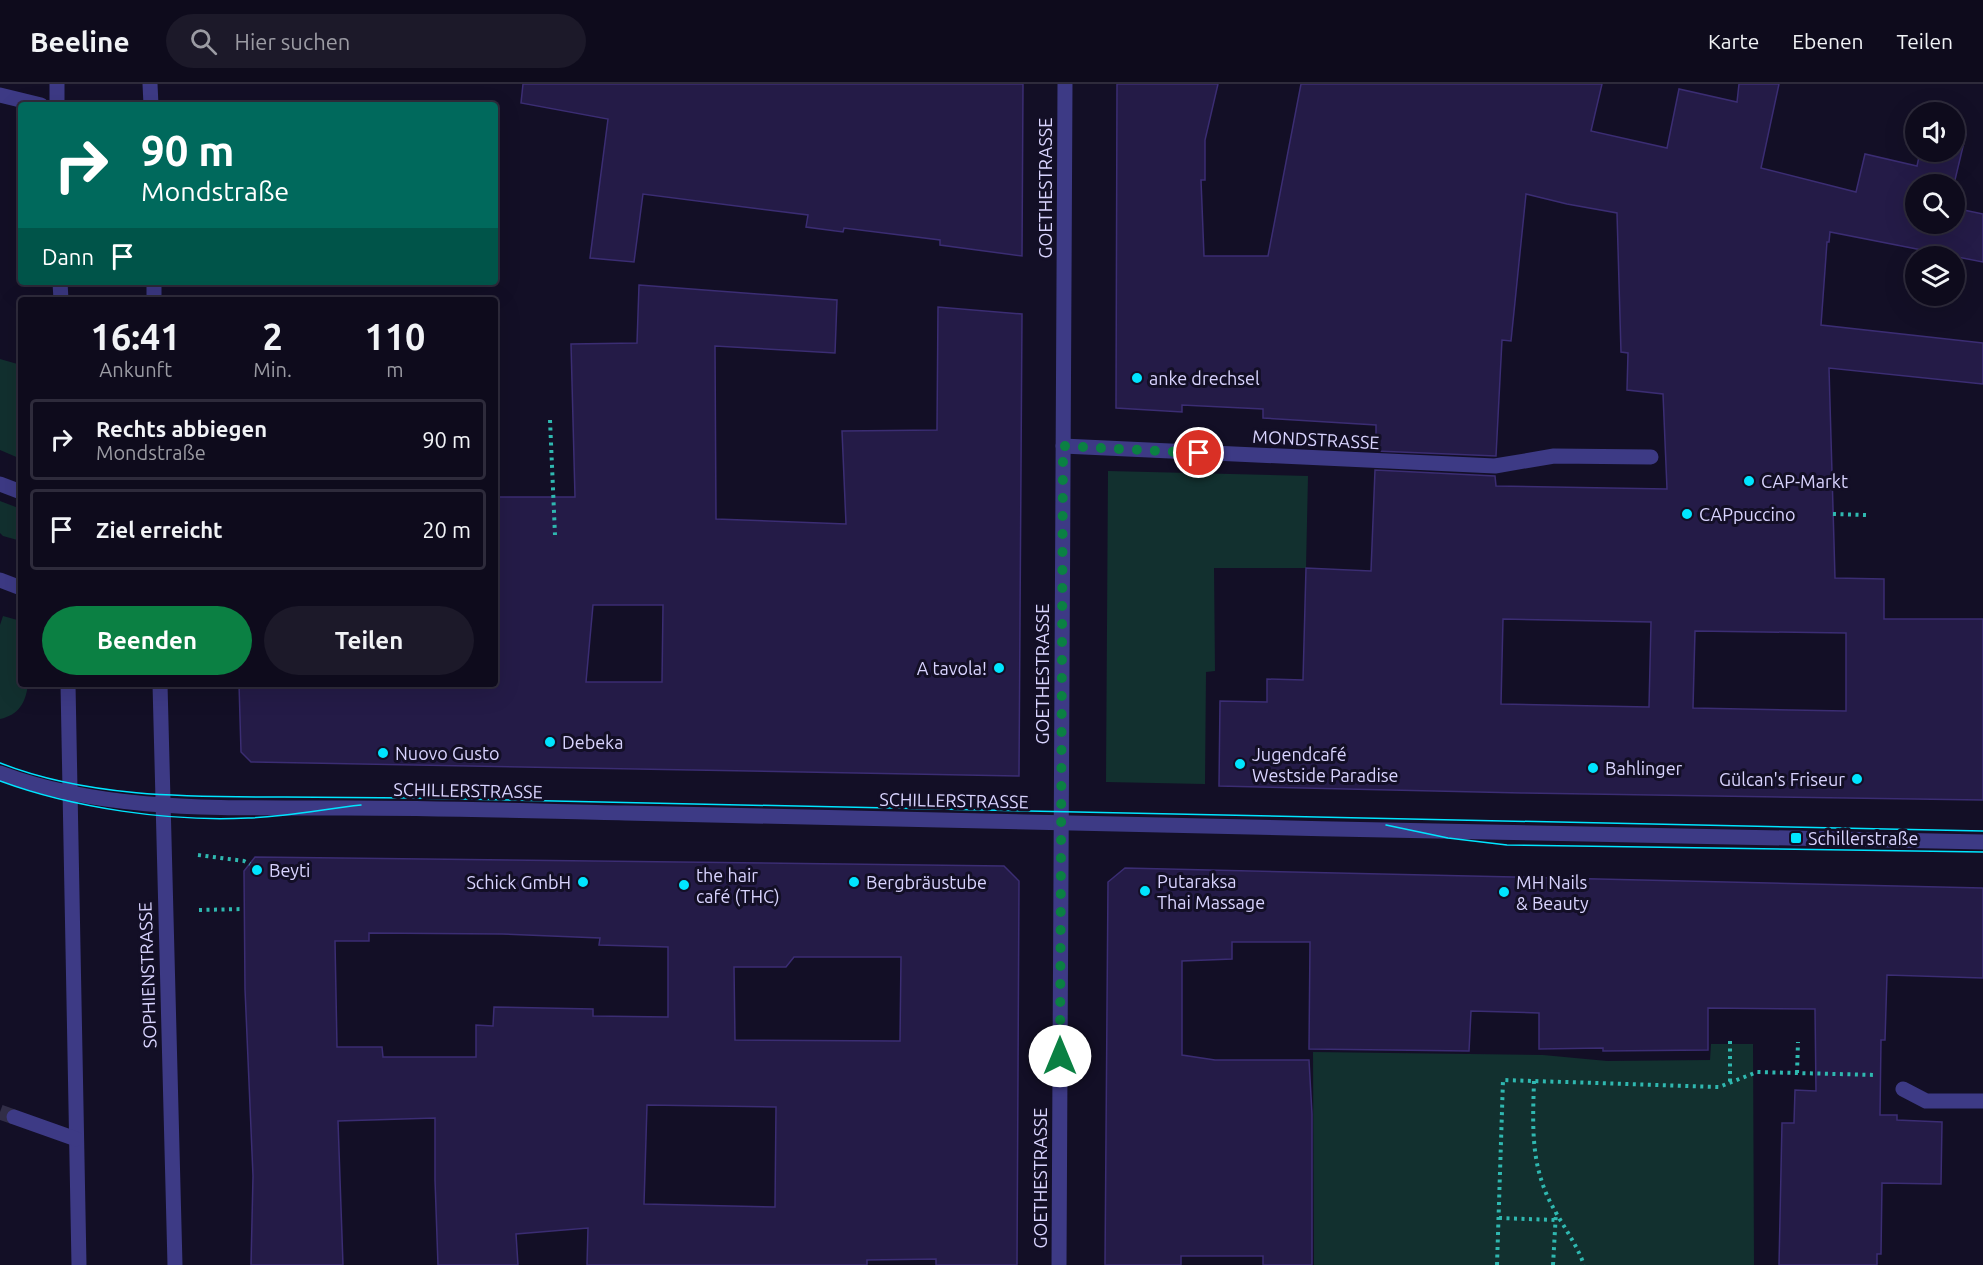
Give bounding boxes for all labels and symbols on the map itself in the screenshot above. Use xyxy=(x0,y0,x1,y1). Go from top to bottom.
street label: GOETHESTRASSE xyxy=(1035,118,1055,258)
place label: anke drechsel xyxy=(1149,368,1260,388)
marker: anke drechsel xyxy=(1130,371,1144,385)
street label: MONDSTRASSE xyxy=(1252,426,1380,452)
pin xyxy=(1173,427,1224,478)
place label: CAP-Markt xyxy=(1761,471,1848,491)
marker: CAP-Markt xyxy=(1742,474,1756,488)
place label: CAPpuccino xyxy=(1699,504,1796,524)
marker: CAPpuccino xyxy=(1680,507,1694,521)
street label: GOETHESTRASSE xyxy=(1032,604,1052,744)
place label: A tavola! xyxy=(917,658,987,678)
marker: A tavola! xyxy=(992,661,1006,675)
place label: Debeka xyxy=(562,732,623,752)
marker: Debeka xyxy=(543,735,557,749)
place label: Nuovo Gusto xyxy=(395,743,500,763)
place label: Jugendcafé Westside Paradise xyxy=(1252,744,1399,785)
marker: Nuovo Gusto xyxy=(376,746,390,760)
marker: Jugendcafé Westside Paradise xyxy=(1233,757,1247,771)
place label: Bahlinger xyxy=(1605,758,1683,778)
marker: Bahlinger xyxy=(1586,761,1600,775)
place label: Gülcan's Friseur xyxy=(1719,769,1845,789)
marker: Gülcan's Friseur xyxy=(1850,772,1864,786)
street label: SCHILLERSTRASSE xyxy=(393,779,543,801)
street label: SCHILLERSTRASSE xyxy=(879,789,1029,811)
place label: Schillerstraße xyxy=(1808,828,1918,848)
marker: Schillerstraße xyxy=(1789,831,1803,845)
place label: Beyti xyxy=(269,860,311,880)
marker: Beyti xyxy=(250,863,264,877)
place label: the hair café (THC) xyxy=(696,865,780,907)
place label: Putaraksa Thai Massage xyxy=(1157,871,1265,912)
place label: Schick GmbH xyxy=(466,872,571,892)
place label: Bergbräustube xyxy=(866,872,987,892)
place label: MH Nails & Beauty xyxy=(1516,872,1589,913)
marker: Schick GmbH xyxy=(576,875,590,889)
marker: Bergbräustube xyxy=(847,875,861,889)
marker: the hair café (THC) xyxy=(677,878,691,892)
marker: Putaraksa Thai Massage xyxy=(1138,884,1152,898)
marker: MH Nails & Beauty xyxy=(1497,885,1511,899)
street label: SOPHIENSTRASSE xyxy=(134,902,160,1048)
position arrow xyxy=(1028,1024,1092,1088)
street label: GOETHESTRASSE xyxy=(1030,1108,1050,1248)

